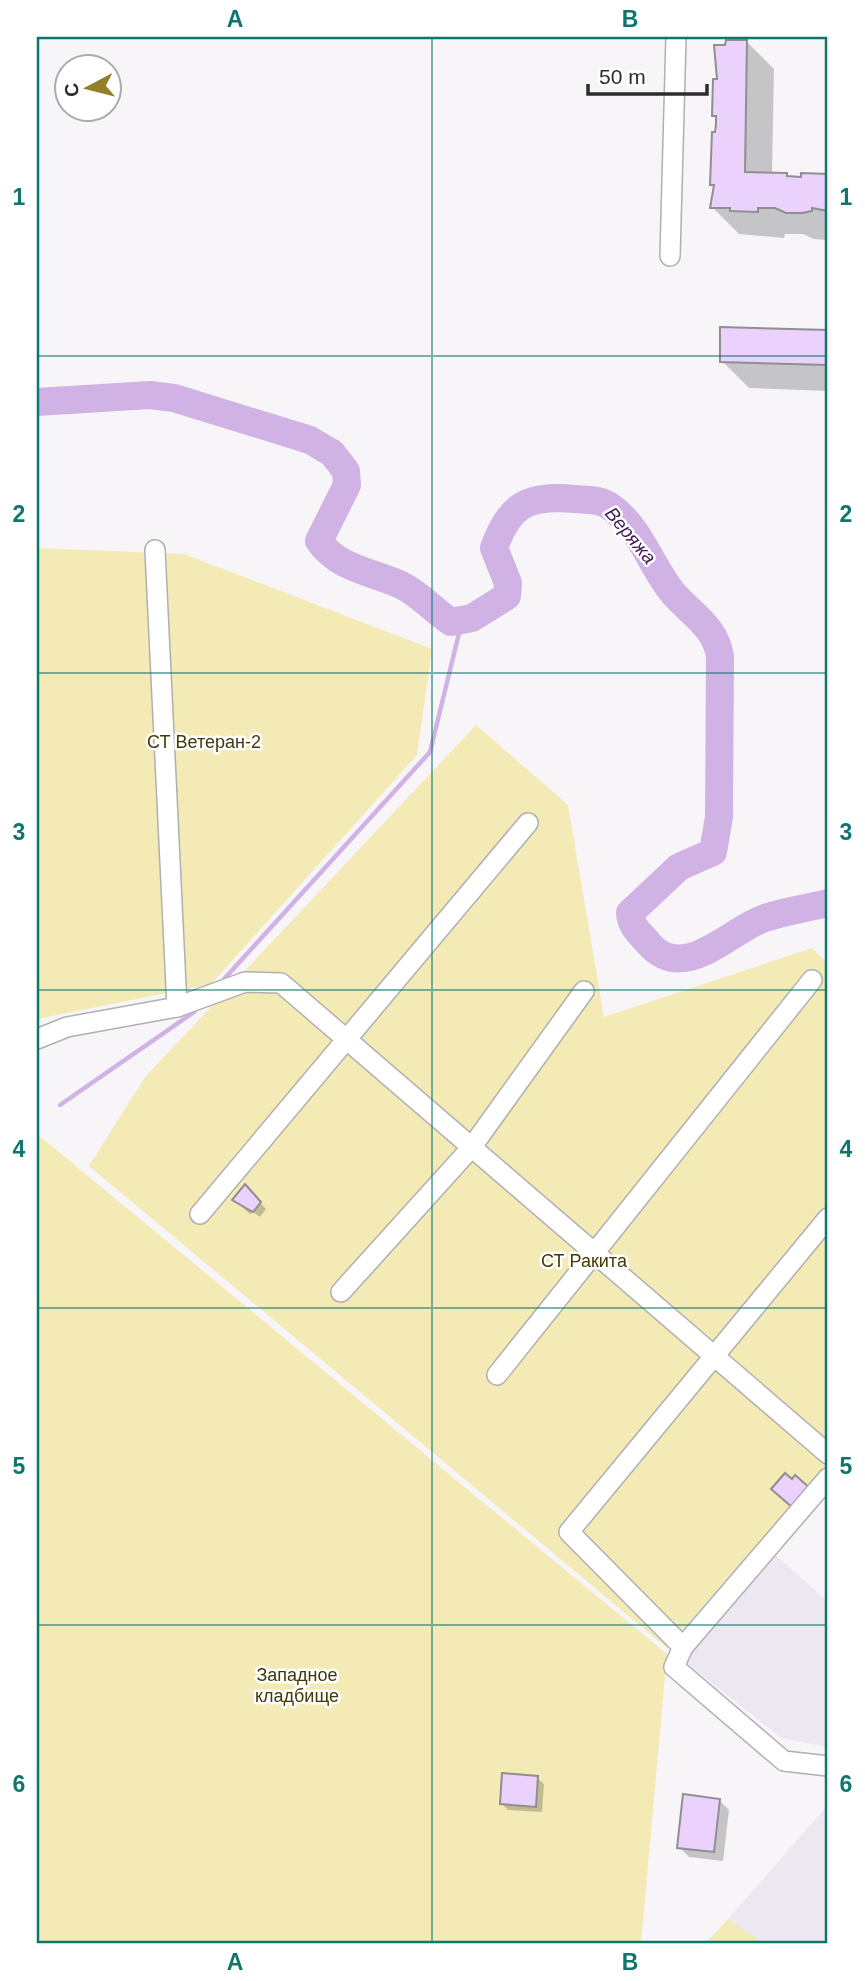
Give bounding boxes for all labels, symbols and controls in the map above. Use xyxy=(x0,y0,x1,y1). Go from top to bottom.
text: A xyxy=(227,6,243,32)
text: B xyxy=(622,6,638,32)
north arrow xyxy=(52,52,122,122)
scale bar xyxy=(588,52,708,96)
text: 50 m xyxy=(599,65,646,88)
text: С xyxy=(60,82,83,98)
text: 1 xyxy=(13,184,26,210)
text: 1 xyxy=(840,184,853,210)
text: 2 xyxy=(13,501,25,527)
text: 2 xyxy=(840,501,852,527)
water label: Веряжа xyxy=(601,503,660,568)
park label: СТ Ветеран-2 xyxy=(147,732,261,752)
text: 3 xyxy=(13,819,25,845)
text: 3 xyxy=(840,819,852,845)
text: 4 xyxy=(13,1136,26,1162)
text: 4 xyxy=(840,1136,853,1162)
park label: СТ Ракита xyxy=(541,1251,628,1271)
text: 5 xyxy=(13,1453,26,1479)
text: 5 xyxy=(840,1453,853,1479)
park label: Западное кладбище xyxy=(255,1665,339,1706)
text: 6 xyxy=(13,1771,25,1797)
text: 6 xyxy=(840,1771,852,1797)
text: A xyxy=(227,1949,243,1975)
text: B xyxy=(622,1949,638,1975)

